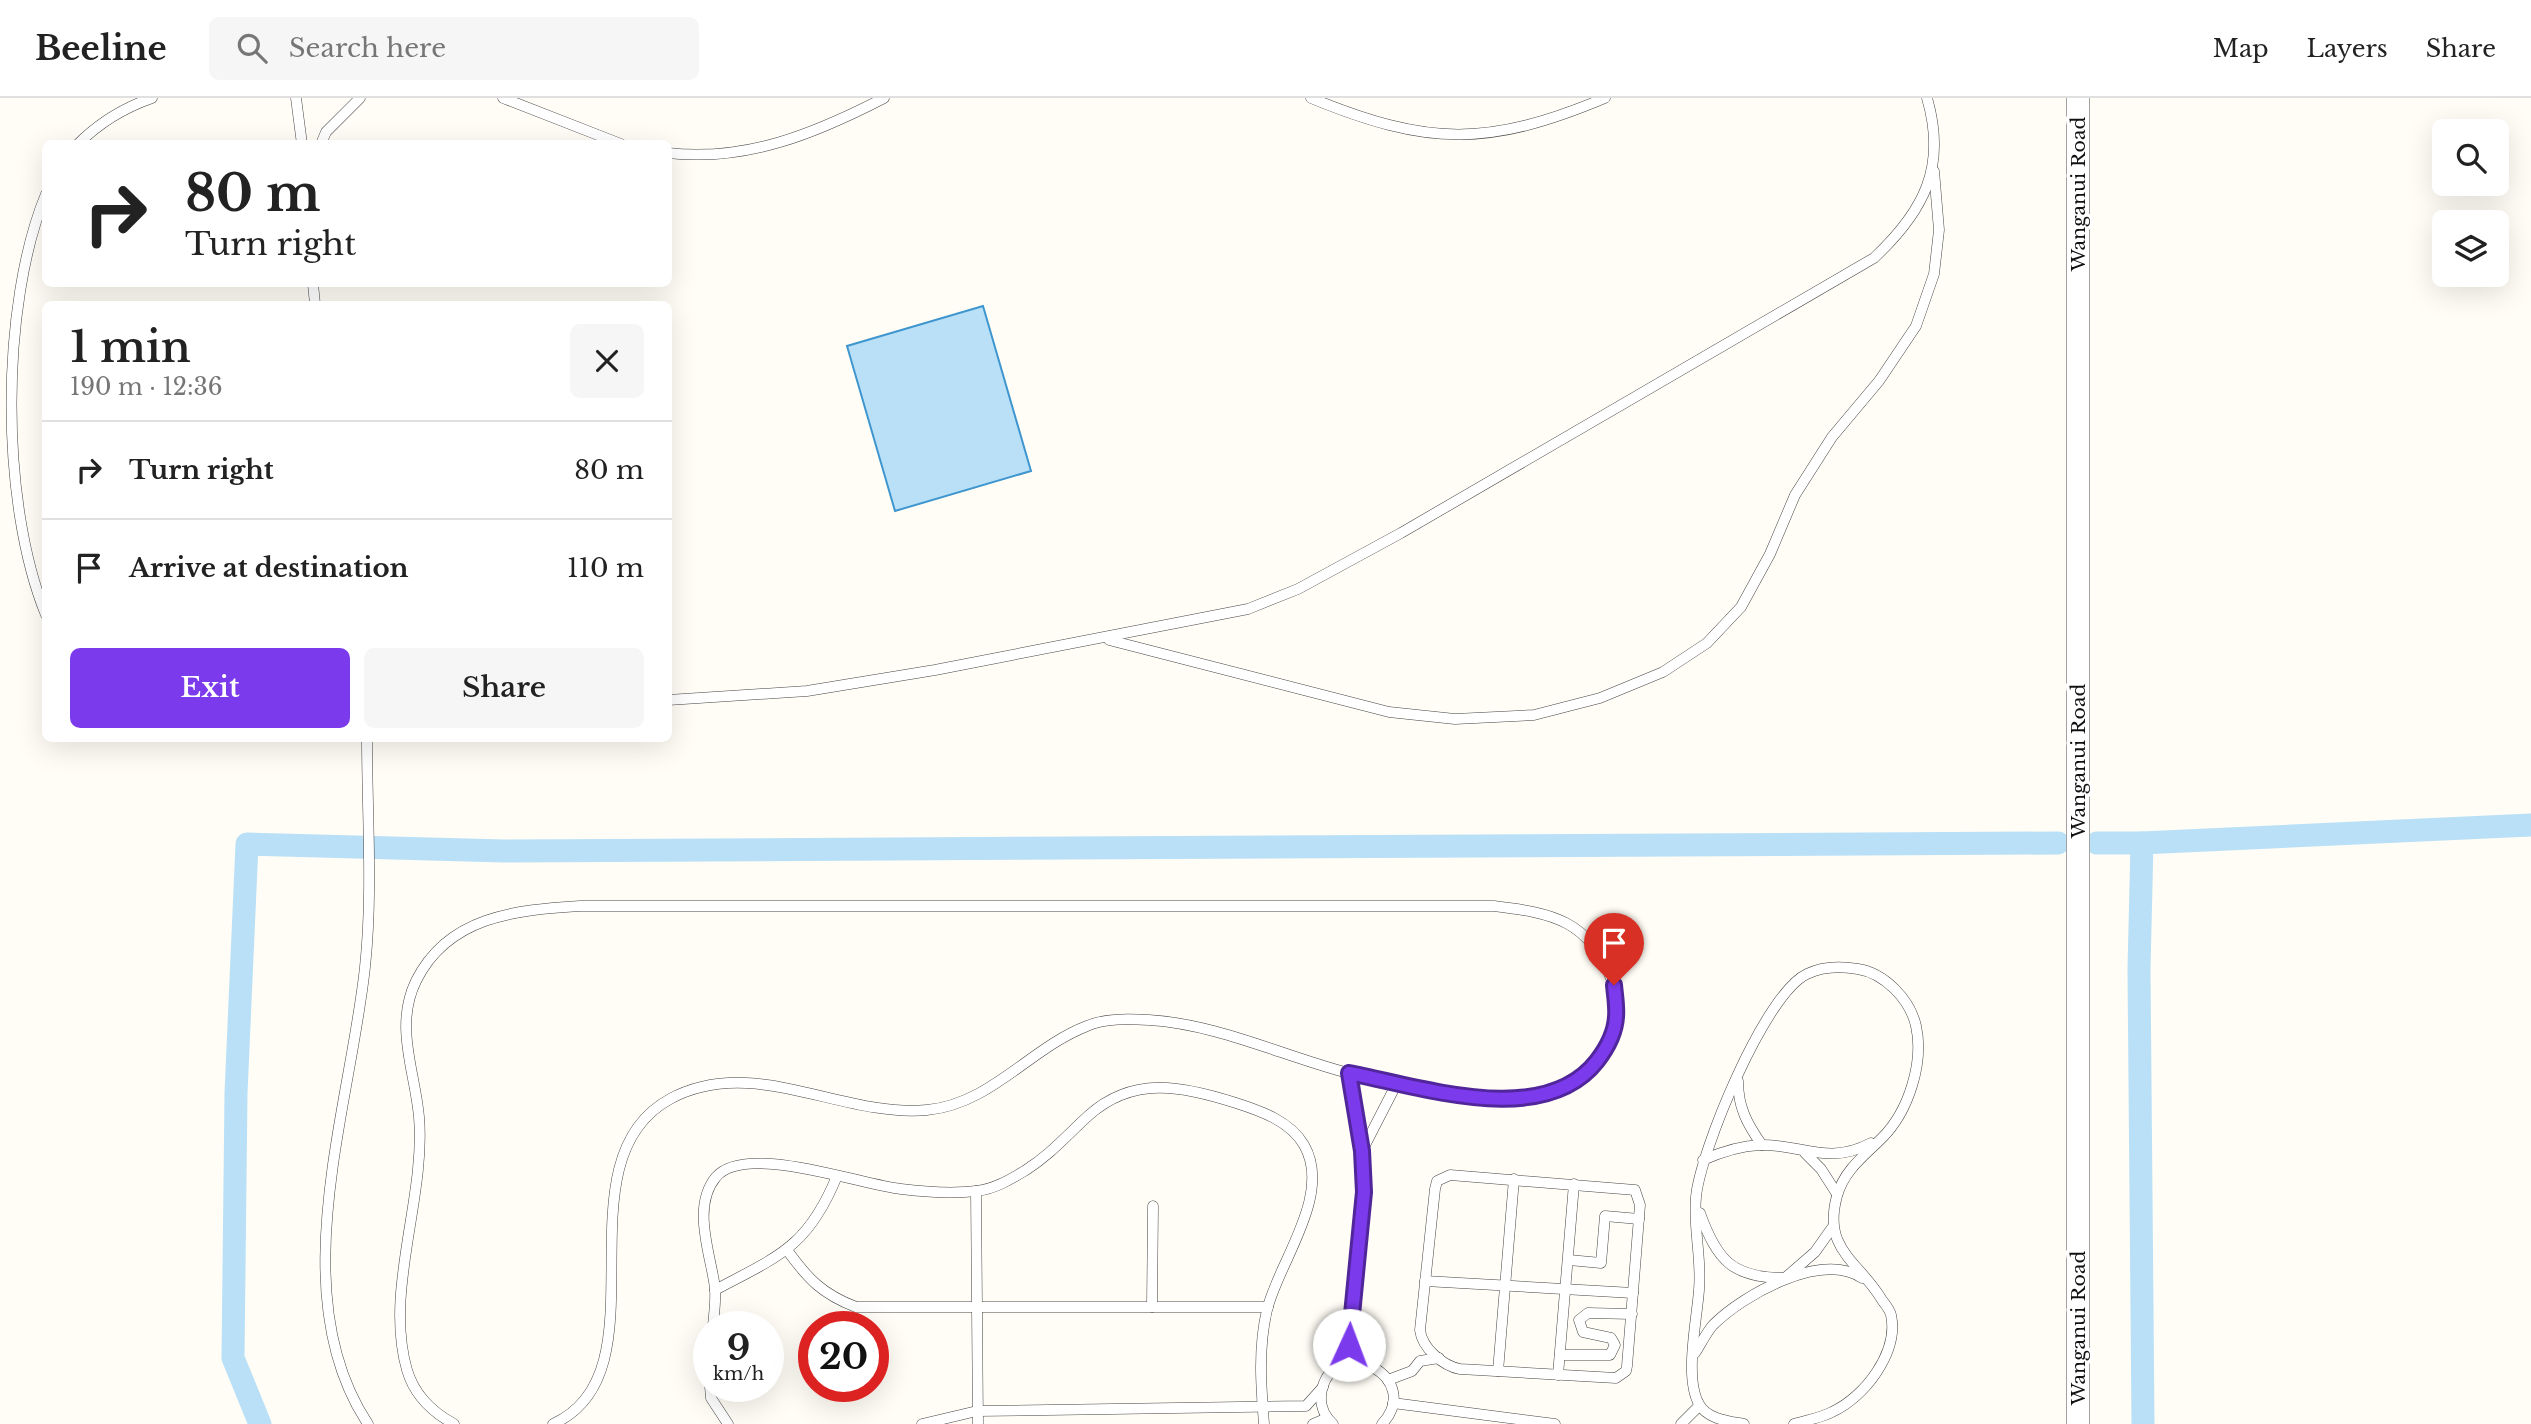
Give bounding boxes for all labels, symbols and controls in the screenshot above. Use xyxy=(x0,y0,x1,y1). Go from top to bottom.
search box xyxy=(209,17,699,80)
text: Beeline xyxy=(35,28,167,69)
icon: search xyxy=(233,29,271,67)
text: Search here xyxy=(289,32,446,64)
text: Map xyxy=(2213,34,2269,63)
text: Layers xyxy=(2307,34,2388,63)
text: Share xyxy=(2426,34,2496,63)
street label: Wanganui Road xyxy=(2067,117,2090,272)
map controls xyxy=(2432,119,2509,287)
button: search xyxy=(2432,119,2509,196)
text: 80 m xyxy=(185,163,320,224)
icon: right xyxy=(70,168,161,259)
button: layers xyxy=(2432,210,2509,287)
text: Turn right xyxy=(185,224,356,264)
text: 1 min xyxy=(70,321,191,373)
button: close xyxy=(570,324,644,398)
text: 190 m · 12:36 xyxy=(70,373,222,401)
icon: right xyxy=(70,451,108,489)
text: Turn right xyxy=(129,454,274,486)
text: 80 m xyxy=(574,454,644,486)
icon: arrive xyxy=(70,549,108,587)
text: Arrive at destination xyxy=(129,552,409,584)
text: 110 m xyxy=(567,552,644,584)
button: Exit xyxy=(70,648,350,728)
button: Share xyxy=(364,648,644,728)
street label: Wanganui Road xyxy=(2067,684,2090,839)
pin xyxy=(1584,913,1644,985)
icon: arrive xyxy=(1595,924,1633,962)
street label: Wanganui Road xyxy=(2067,1251,2090,1406)
position arrow xyxy=(1312,1308,1386,1382)
speed limit sign: 20 xyxy=(798,1311,889,1402)
text: 9 xyxy=(727,1326,750,1369)
text: km/h xyxy=(713,1363,764,1385)

